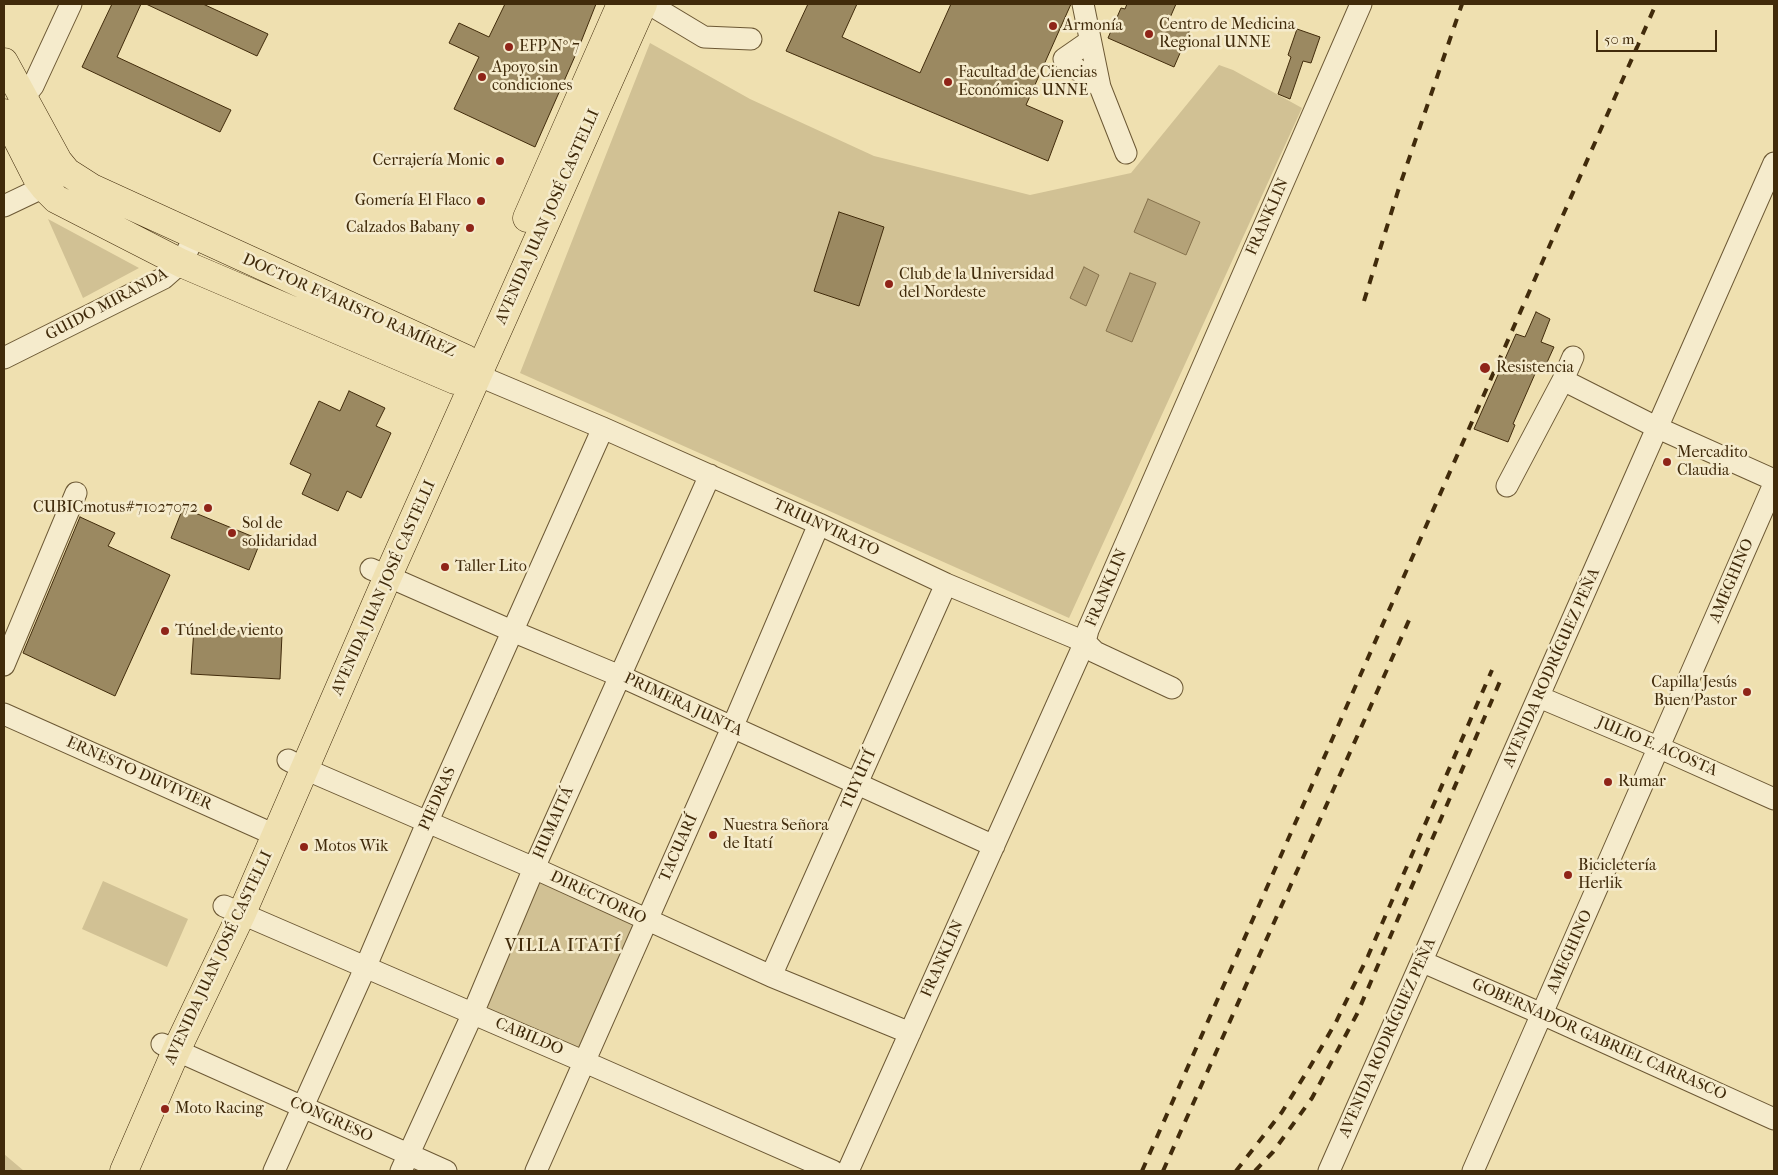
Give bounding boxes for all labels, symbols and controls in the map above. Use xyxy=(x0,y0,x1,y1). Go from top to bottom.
place label: Centro de Medicina Regional UNNE xyxy=(1159,15,1295,53)
place label: Armonía xyxy=(1063,16,1123,36)
marker: Armonía xyxy=(1047,20,1059,32)
scale bar xyxy=(1598,20,1719,52)
marker: Centro de Medicina Regional UNNE xyxy=(1143,28,1155,40)
text: 50 m xyxy=(1604,30,1634,48)
place label: EFP Nº 7 xyxy=(519,37,580,57)
marker: EFP Nº 7 xyxy=(503,41,515,53)
place label: Apoyo sin condiciones xyxy=(492,58,572,96)
place label: Facultad de Ciencias Económicas UNNE xyxy=(958,63,1097,101)
marker: Apoyo sin condiciones xyxy=(476,71,488,83)
marker: Facultad de Ciencias Económicas UNNE xyxy=(942,76,954,88)
street label: AVENIDA JUAN JOSÉ CASTELLI xyxy=(492,106,604,328)
place label: Cerrajería Monic xyxy=(373,151,490,171)
marker: Cerrajería Monic xyxy=(494,155,506,167)
street label: FRANKLIN xyxy=(1242,175,1294,259)
place label: Gomería El Flaco xyxy=(355,191,471,211)
marker: Gomería El Flaco xyxy=(475,195,487,207)
place label: Calzados Babany xyxy=(346,218,460,238)
marker: Calzados Babany xyxy=(464,222,476,234)
street label: DOCTOR EVARISTO RAMÍREZ xyxy=(239,250,459,362)
street label: GUIDO MIRANDA xyxy=(43,265,171,345)
place label: Club de la Universidad del Nordeste xyxy=(899,265,1054,303)
marker: Club de la Universidad del Nordeste xyxy=(883,278,895,290)
place label: Resistencia xyxy=(1496,358,1574,378)
marker: Resistencia xyxy=(1478,361,1492,375)
place label: Mercadito Claudia xyxy=(1677,443,1748,481)
marker: Mercadito Claudia xyxy=(1661,456,1673,468)
street label: AVENIDA JUAN JOSÉ CASTELLI xyxy=(328,477,440,699)
street label: TRIUNVIRATO xyxy=(770,495,882,561)
place label: CUBICmotus#71027072 xyxy=(33,498,198,518)
marker: CUBICmotus#71027072 xyxy=(202,502,214,514)
place label: Sol de solidaridad xyxy=(242,514,317,552)
marker: Sol de solidaridad xyxy=(226,527,238,539)
street label: AMEGHINO xyxy=(1706,536,1758,626)
street label: FRANKLIN xyxy=(1082,546,1132,630)
place label: Taller Lito xyxy=(455,557,527,577)
marker: Taller Lito xyxy=(439,561,451,573)
street label: AVENIDA RODRÍGUEZ PEÑA xyxy=(1499,565,1605,771)
place label: Túnel de viento xyxy=(175,621,283,641)
marker: Túnel de viento xyxy=(159,625,171,637)
street label: PRIMERA JUNTA xyxy=(621,669,745,741)
place label: Capilla Jesús Buen Pastor xyxy=(1651,673,1737,711)
marker: Capilla Jesús Buen Pastor xyxy=(1741,686,1753,698)
street label: JULIO E. ACOSTA xyxy=(1594,713,1720,781)
street label: ERNESTO DUVIVIER xyxy=(63,733,215,815)
street label: TUYUTÍ xyxy=(837,747,881,813)
street label: PIEDRAS xyxy=(415,764,461,834)
place label: Rumar xyxy=(1618,772,1666,792)
marker: Rumar xyxy=(1602,776,1614,788)
street label: HUMAITÁ xyxy=(530,784,578,862)
street label: TACUARÍ xyxy=(656,811,702,885)
place label: Nuestra Señora de Itatí xyxy=(723,816,829,854)
marker: Nuestra Señora de Itatí xyxy=(707,829,719,841)
place label: Motos Wik xyxy=(314,837,388,857)
marker: Motos Wik xyxy=(298,841,310,853)
street label: AVENIDA JUAN JOSÉ CASTELLI xyxy=(161,848,277,1068)
place label: Bicicletería Herlik xyxy=(1578,856,1656,894)
street label: DIRECTORIO xyxy=(547,867,649,929)
marker: Bicicletería Herlik xyxy=(1562,869,1574,881)
street label: AMEGHINO xyxy=(1543,907,1597,997)
street label: FRANKLIN xyxy=(917,917,969,1001)
street label: AVENIDA RODRÍGUEZ PEÑA xyxy=(1335,935,1441,1141)
district label: VILLA ITATÍ xyxy=(503,936,623,958)
street label: GOBERNADOR GABRIEL CARRASCO xyxy=(1469,975,1729,1105)
street label: CABILDO xyxy=(492,1014,566,1060)
street label: CONGRESO xyxy=(287,1093,375,1147)
place label: Moto Racing xyxy=(175,1099,264,1119)
marker: Moto Racing xyxy=(159,1103,171,1115)

